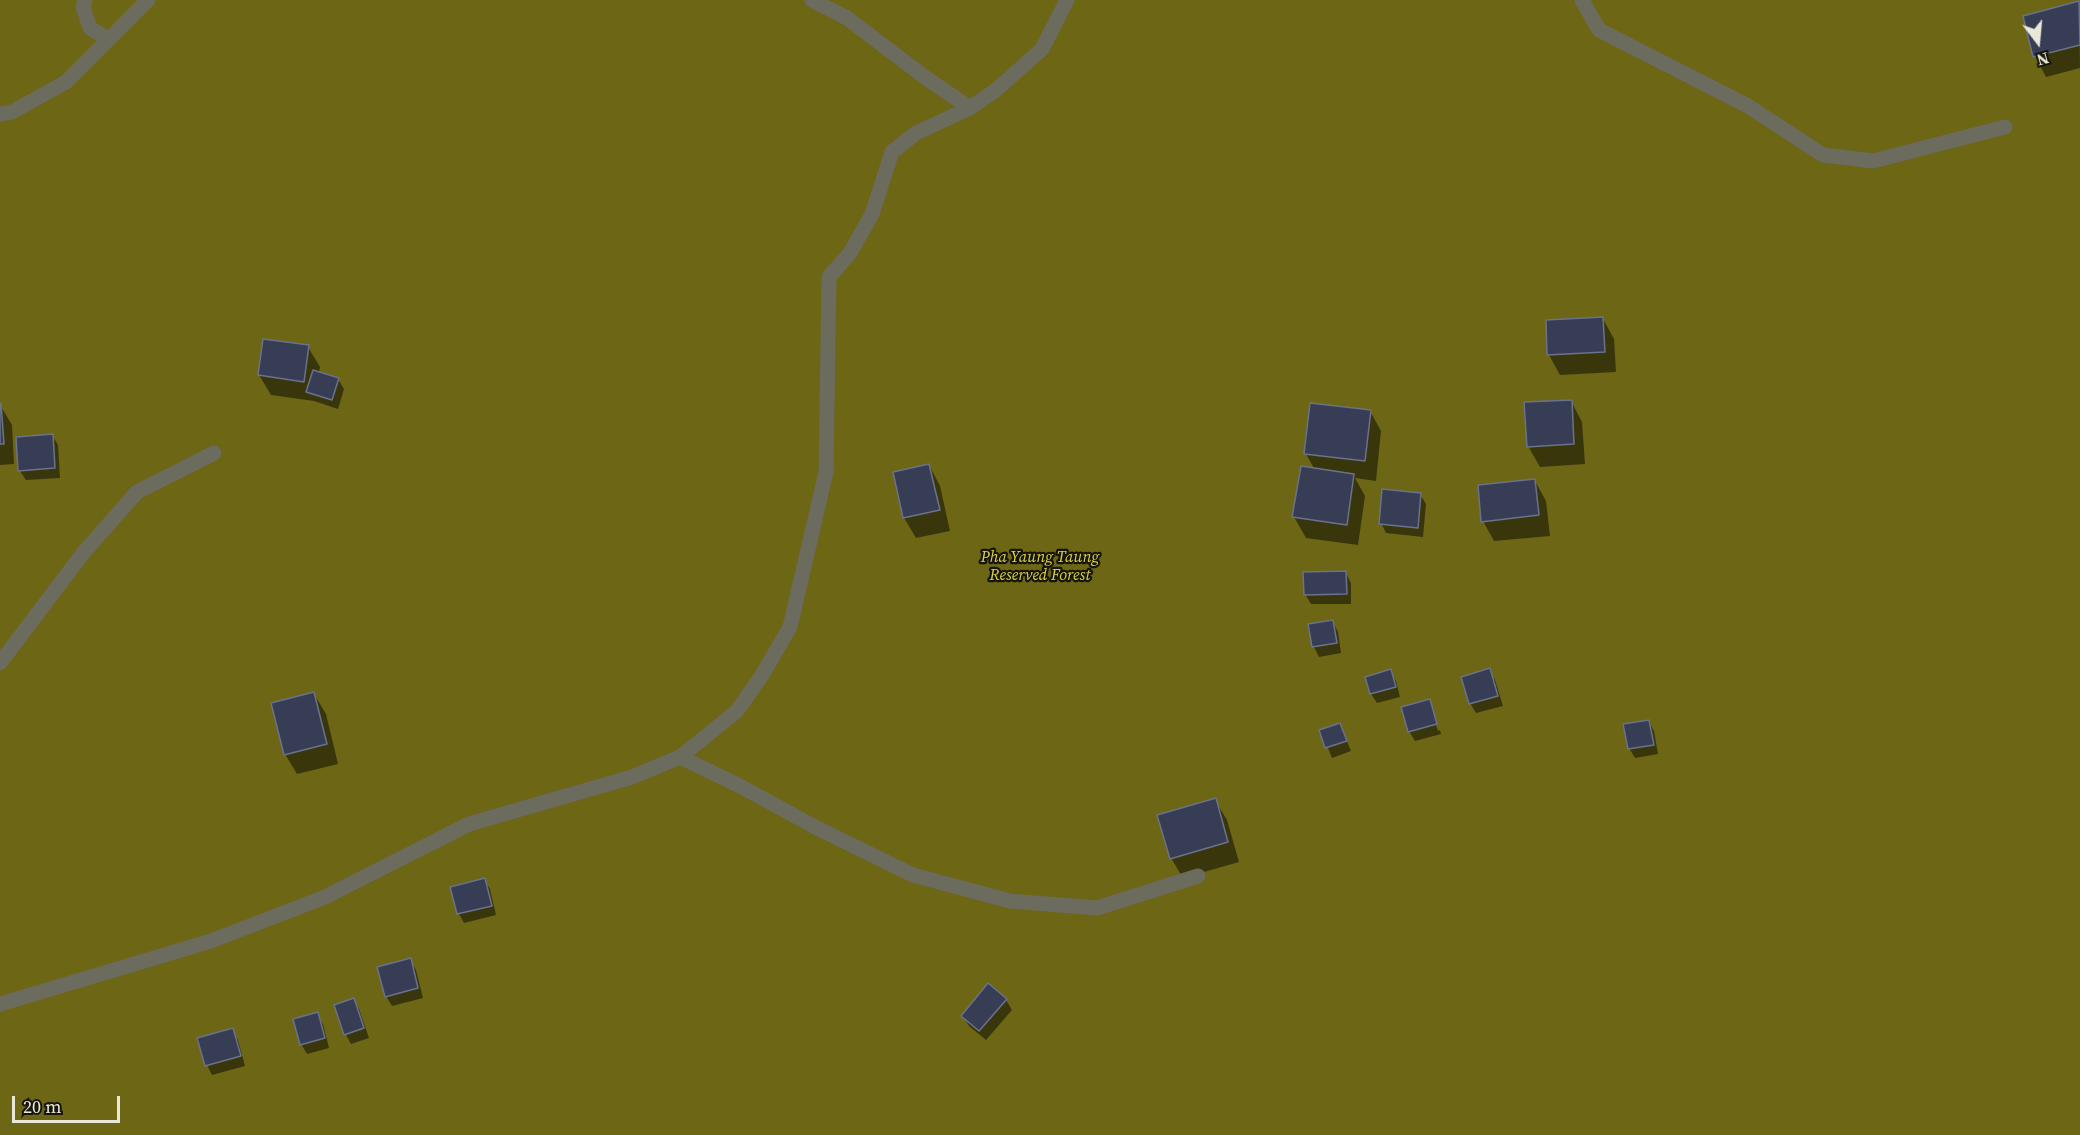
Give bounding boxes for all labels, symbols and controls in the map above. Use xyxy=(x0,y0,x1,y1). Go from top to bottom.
north arrow xyxy=(2008,12,2068,72)
text: N xyxy=(2034,47,2052,71)
park label: Pha Yaung Taung Reserved Forest xyxy=(981,548,1099,586)
scale bar xyxy=(15,1084,123,1122)
text: 20 m xyxy=(23,1094,61,1119)

